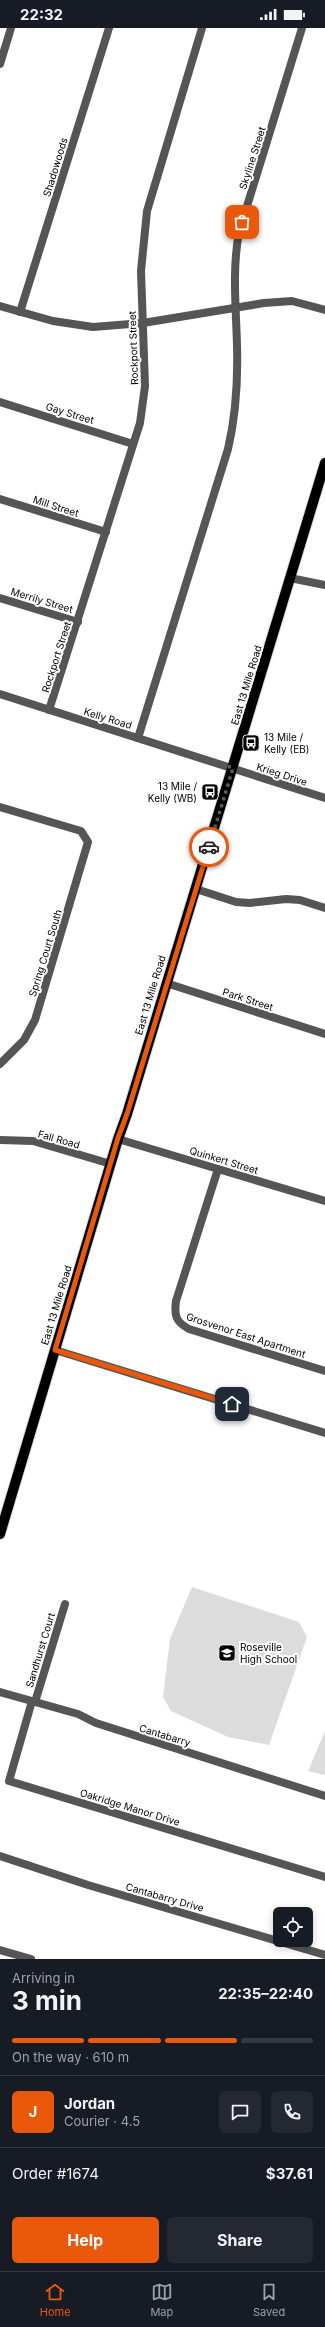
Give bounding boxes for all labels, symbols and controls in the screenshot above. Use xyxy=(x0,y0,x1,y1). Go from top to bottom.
text: 22:32 xyxy=(20,5,63,24)
street label: Skyline Street xyxy=(236,124,268,191)
street label: Shadowoods xyxy=(40,136,70,198)
pin xyxy=(225,205,259,239)
icon: bag xyxy=(231,211,253,233)
street label: Rockport Street xyxy=(126,310,140,385)
street label: Gay Street xyxy=(45,400,96,426)
street label: Mill Street xyxy=(32,493,81,519)
street label: Merrily Street xyxy=(10,585,75,615)
street label: Rockport Street xyxy=(39,619,73,694)
street label: East 13 Mile Road xyxy=(228,644,264,726)
street label: Kelly Road xyxy=(83,705,133,731)
place label: 13 Mile / Kelly (EB) xyxy=(264,731,309,755)
bus stop icon: 13 Mile / Kelly (EB) xyxy=(241,733,261,753)
street label: Krieg Drive xyxy=(255,760,309,788)
place label: 13 Mile / Kelly (WB) xyxy=(148,780,197,804)
bus stop icon: 13 Mile / Kelly (WB) xyxy=(200,782,220,802)
courier xyxy=(189,827,229,867)
icon: car xyxy=(198,836,220,858)
street label: Spring Court South xyxy=(26,908,64,998)
street label: East 13 Mile Road xyxy=(132,954,168,1036)
street label: Park Street xyxy=(221,985,275,1013)
street label: Fall Road xyxy=(37,1127,81,1151)
street label: Quinkert Street xyxy=(188,1144,260,1176)
street label: East 13 Mile Road xyxy=(38,1264,74,1346)
street label: Grosvenor East Apartment xyxy=(185,1310,308,1360)
pin xyxy=(215,1387,249,1421)
icon: home xyxy=(221,1393,243,1415)
street label: Sandhurst Court xyxy=(23,1611,57,1689)
place label: Roseville High School xyxy=(240,1641,297,1665)
school or university icon: Roseville High School xyxy=(217,1643,237,1663)
street label: Cantabarry xyxy=(138,1722,192,1749)
street label: Oakridge Manor Drive xyxy=(79,1786,182,1828)
street label: Cantabarry Drive xyxy=(125,1880,206,1914)
map controls xyxy=(273,1907,313,1947)
button: locate xyxy=(273,1907,313,1947)
text: Arriving in xyxy=(12,1970,75,1986)
text: 22:35–22:40 xyxy=(218,1984,313,2003)
text: 3 min xyxy=(12,1985,82,2016)
text: On the way · 610 m xyxy=(12,2049,129,2065)
button: chat xyxy=(219,2091,261,2133)
button: phone xyxy=(271,2091,313,2133)
text: Jordan xyxy=(64,2094,115,2113)
text: J xyxy=(29,2102,37,2121)
text: Courier · 4.5 xyxy=(64,2113,140,2129)
text: Order #1674 xyxy=(12,2164,99,2183)
text: $37.61 xyxy=(266,2164,313,2183)
button: Help xyxy=(12,2217,159,2263)
button: Share xyxy=(167,2217,313,2263)
tab: Home xyxy=(40,2281,71,2319)
tab: Map xyxy=(150,2281,173,2319)
tab: Saved xyxy=(253,2281,285,2319)

